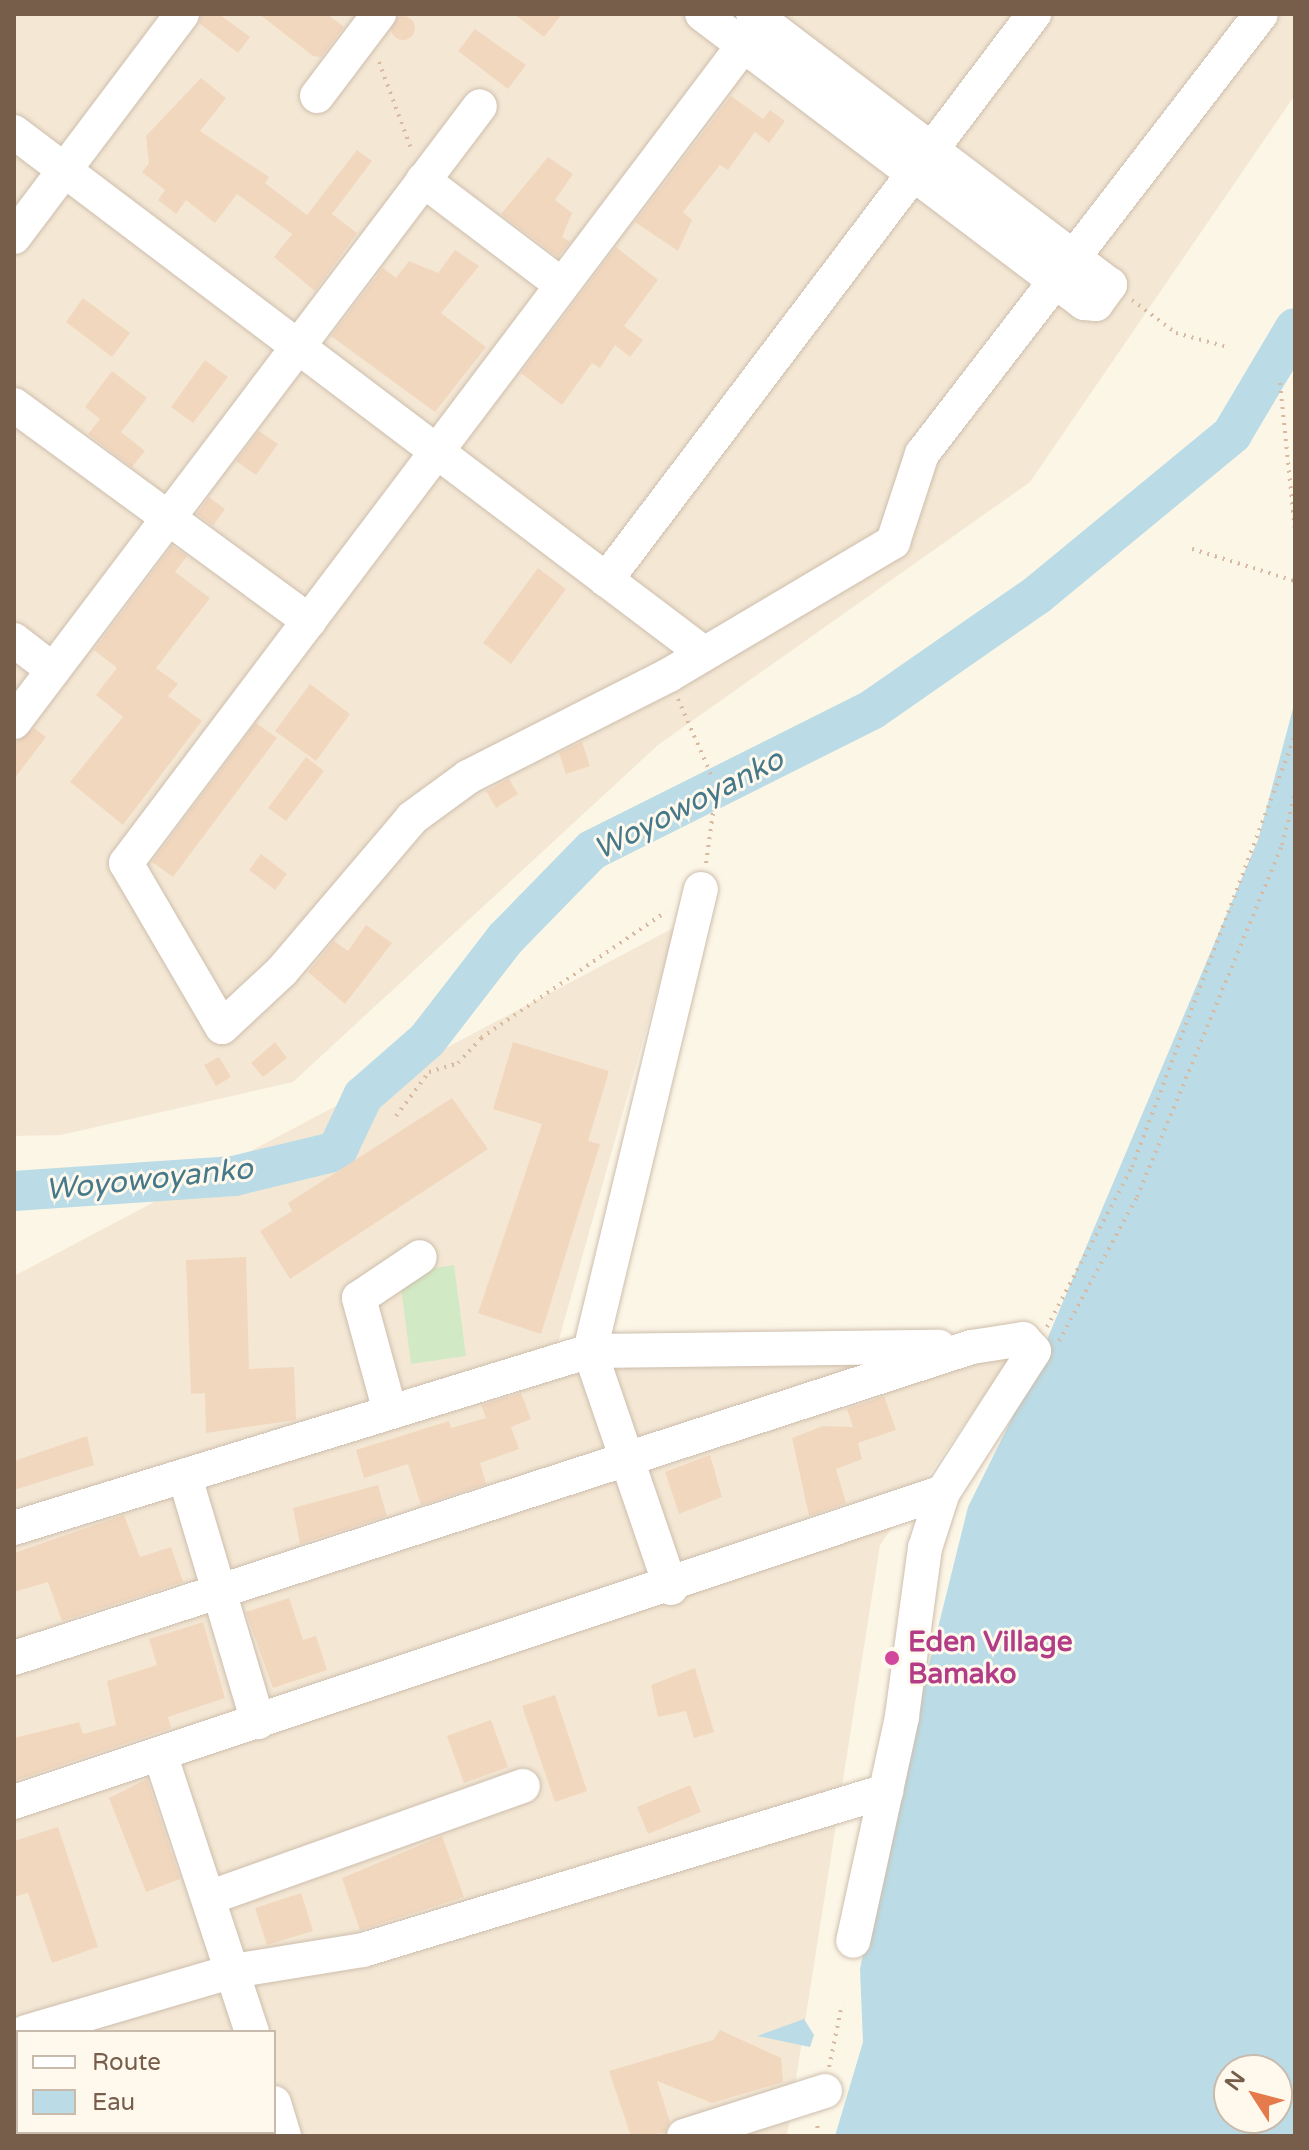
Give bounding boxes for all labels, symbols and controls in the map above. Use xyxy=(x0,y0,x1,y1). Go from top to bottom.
water label: Woyowoyanko xyxy=(588,742,790,868)
water label: Woyowoyanko xyxy=(44,1151,254,1209)
place label: Eden Village Bamako xyxy=(908,1625,1073,1691)
marker: Eden Village Bamako xyxy=(883,1649,901,1667)
legend xyxy=(16,2030,276,2134)
text: Route xyxy=(92,2048,161,2077)
north arrow xyxy=(1213,2054,1293,2134)
text: N xyxy=(1219,2066,1251,2096)
text: Eau xyxy=(92,2088,135,2117)

